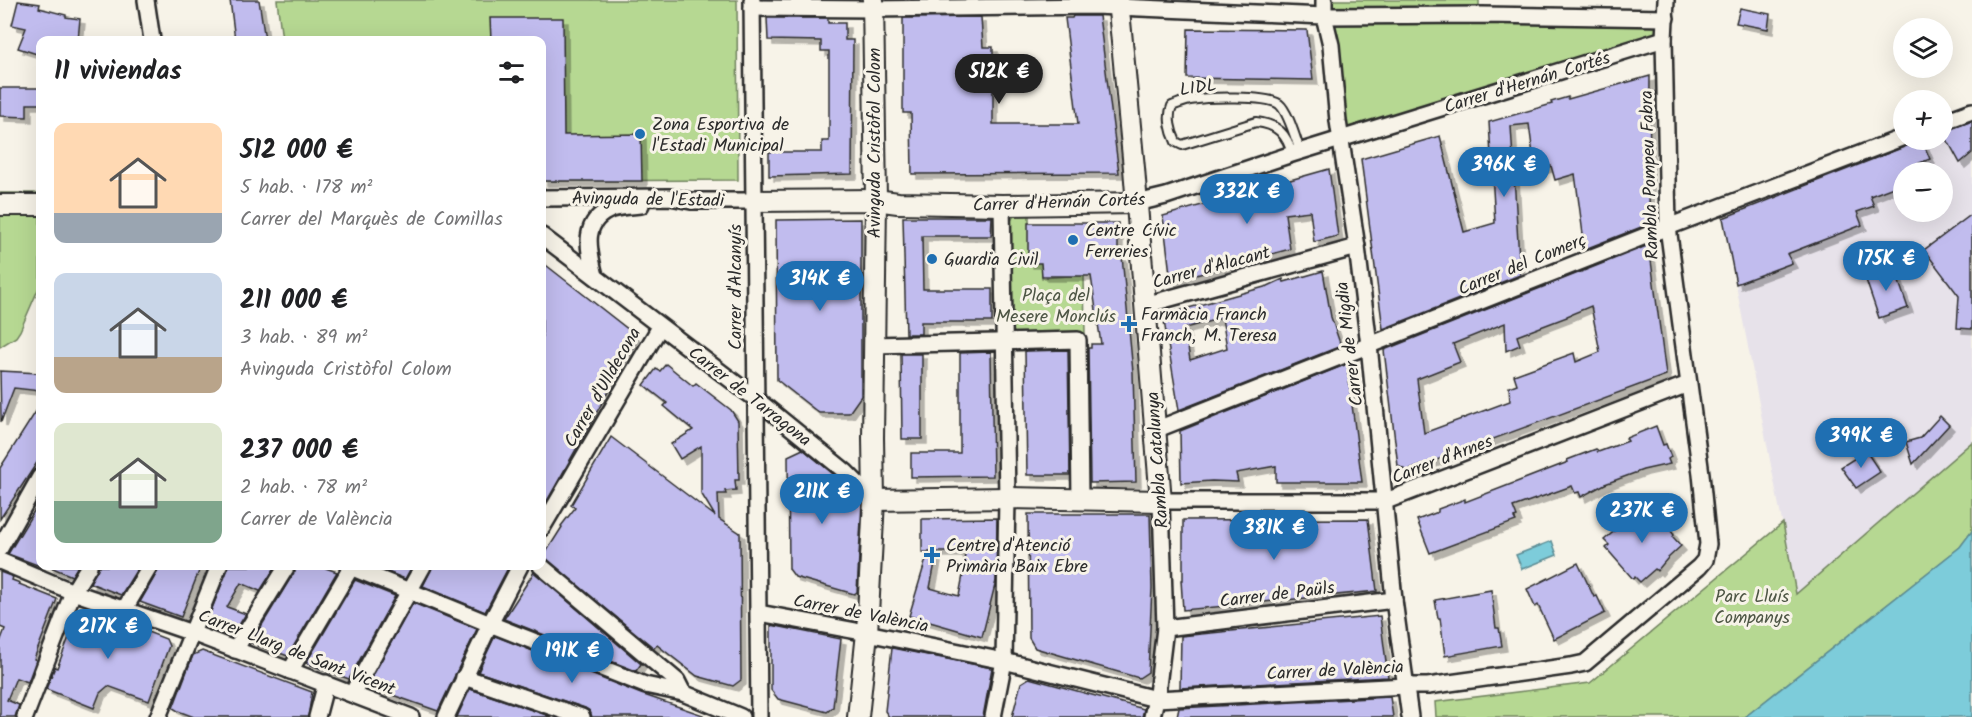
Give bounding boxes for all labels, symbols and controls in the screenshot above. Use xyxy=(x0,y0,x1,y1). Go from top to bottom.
map controls xyxy=(1893,18,1953,222)
button: layers xyxy=(1893,18,1953,78)
street label: Carrer d'Hernán Cortés xyxy=(1441,44,1614,123)
street label: Avinguda Cristòfol Colom xyxy=(861,48,890,238)
text: 11 viviendas xyxy=(54,51,182,93)
pin: 512K € xyxy=(950,54,1048,105)
icon: filters xyxy=(495,56,528,89)
text: 512K € xyxy=(969,57,1029,89)
street label: LIDL xyxy=(1178,72,1218,105)
street label: Rambla Pompeu Fabra xyxy=(1633,90,1668,260)
button: + xyxy=(1893,90,1953,150)
place label: Zona Esportiva de l'Estadi Municipal xyxy=(652,111,789,161)
marker: Zona Esportiva de l'Estadi Municipal xyxy=(633,127,647,141)
text: 512 000 € xyxy=(240,130,353,172)
icon: home xyxy=(102,147,174,219)
pin: 396K € xyxy=(1455,147,1553,198)
text: 396K € xyxy=(1472,150,1536,182)
button: − xyxy=(1893,162,1953,222)
text: 5 hab. · 178 m² xyxy=(240,172,373,204)
pin: 332K € xyxy=(1198,174,1296,225)
text: 332K € xyxy=(1214,177,1280,209)
street label: Avinguda de l'Estadi xyxy=(571,185,725,216)
street label: Carrer d'Hernán Cortés xyxy=(972,186,1146,221)
text: Carrer del Marquès de Comillas xyxy=(240,204,503,236)
place label: Centre Cívic Ferreries xyxy=(1085,217,1177,267)
street label: Carrer d'Alcanyís xyxy=(722,224,751,350)
street label: Carrer del Comerç xyxy=(1454,226,1591,304)
marker: Centre Cívic Ferreries xyxy=(1066,233,1080,247)
street label: Carrer d'Alacant xyxy=(1149,239,1274,298)
pin: 175K € xyxy=(1837,241,1935,292)
text: 175K € xyxy=(1857,244,1915,276)
place label: Guardia Civil xyxy=(944,246,1039,275)
marker: Guardia Civil xyxy=(925,252,939,266)
pin: 314K € xyxy=(771,261,869,312)
text: 314K € xyxy=(790,264,850,296)
text: 211 000 € xyxy=(240,280,347,322)
street label: Carrer de Migdia xyxy=(1328,280,1373,408)
park label: Plaça del Mesere Monclús xyxy=(996,282,1116,332)
icon: home xyxy=(102,297,174,369)
place label: Farmàcia Franch Franch, M. Teresa xyxy=(1141,301,1277,351)
marker: Farmàcia Franch Franch, M. Teresa xyxy=(1122,317,1136,331)
text: 3 hab. · 89 m² xyxy=(240,322,367,354)
street label: Carrer d'Ulldecona xyxy=(557,322,650,453)
street label: Carrer de Tarragona xyxy=(681,340,817,455)
text: Avinguda Cristòfol Colom xyxy=(240,354,452,386)
street label: Rambla Catalunya xyxy=(1139,391,1178,529)
pin: 399K € xyxy=(1812,418,1910,469)
text: 399K € xyxy=(1829,421,1893,453)
street label: Carrer d'Arnes xyxy=(1388,428,1498,493)
text: 237 000 € xyxy=(240,430,358,472)
icon: home xyxy=(102,447,174,519)
text: 2 hab. · 78 m² xyxy=(240,472,367,504)
pin: 211K € xyxy=(773,474,871,525)
text: 211K € xyxy=(794,477,850,509)
pin: 237K € xyxy=(1593,493,1691,544)
text: 237K € xyxy=(1610,496,1674,528)
text: Carrer de València xyxy=(240,504,393,536)
pin: 381K € xyxy=(1225,510,1323,561)
text: 381K € xyxy=(1243,513,1305,545)
place label: Centre d'Atenció Primària Baix Ebre xyxy=(946,532,1088,582)
marker: Centre d'Atenció Primària Baix Ebre xyxy=(923,546,941,564)
street label: Carrer de Paüls xyxy=(1218,574,1337,617)
park label: Parc Lluís Companys xyxy=(1714,583,1790,633)
street label: Carrer de València xyxy=(791,587,931,642)
street label: Carrer Llarg de Sant Vicent xyxy=(194,602,400,705)
pin: 217K € xyxy=(59,609,157,660)
text: 217K € xyxy=(78,612,138,644)
pin: 191K € xyxy=(523,633,621,684)
text: 191K € xyxy=(545,636,599,668)
street label: Carrer de València xyxy=(1266,653,1404,690)

